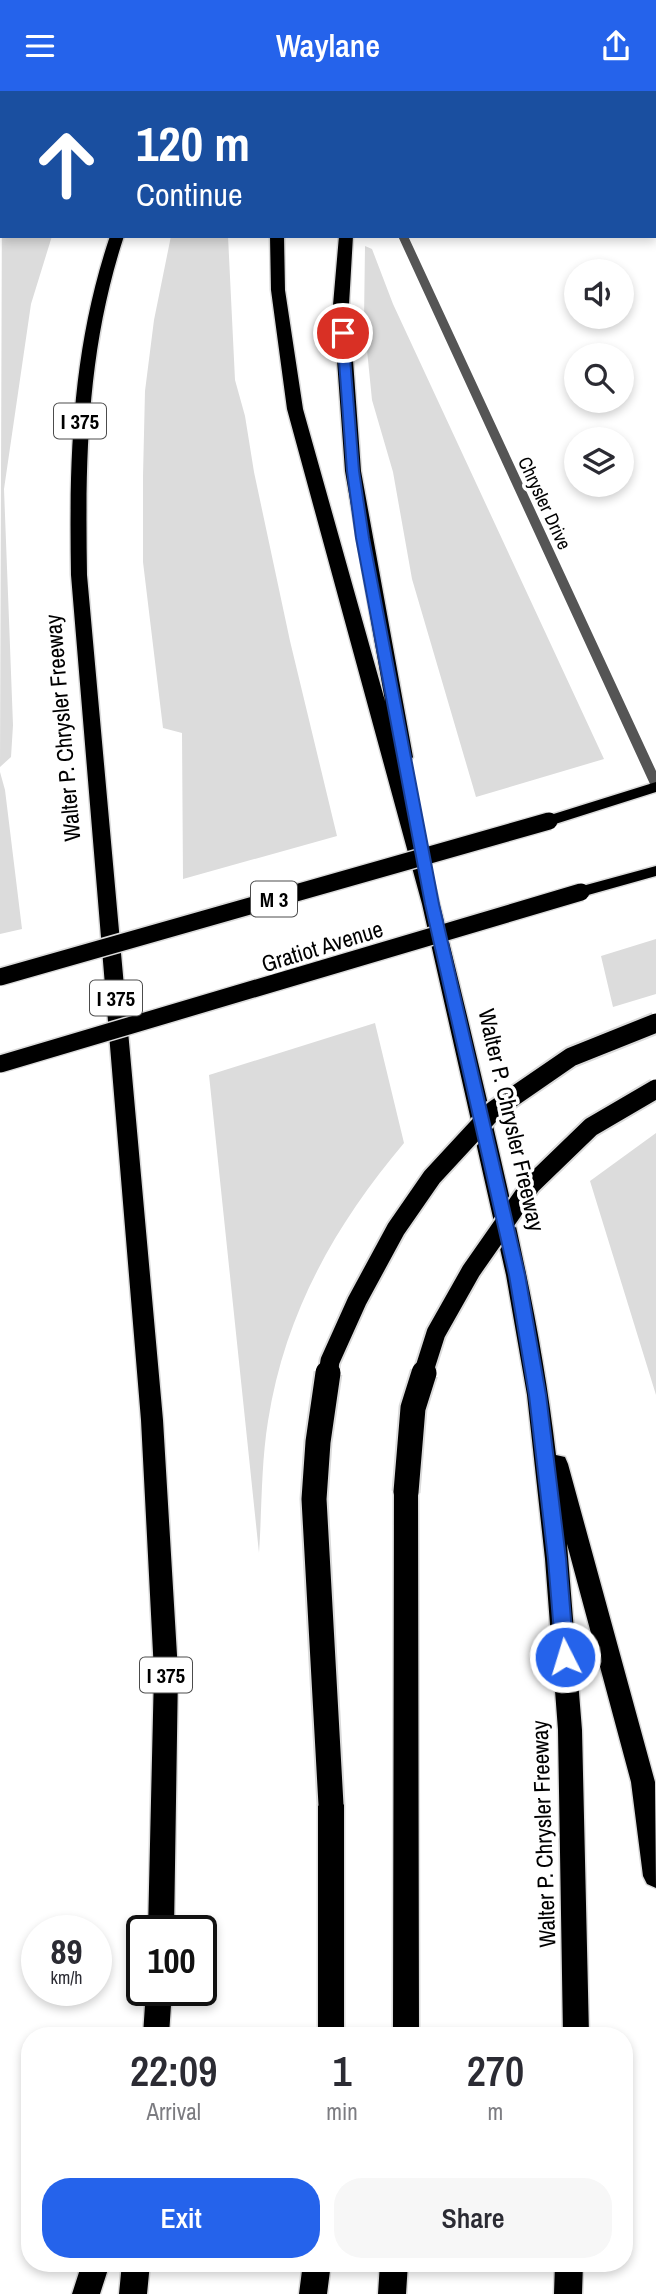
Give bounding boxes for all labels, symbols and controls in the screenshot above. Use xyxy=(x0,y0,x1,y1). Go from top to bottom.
text: Waylane xyxy=(276,24,380,67)
icon: menu xyxy=(21,27,59,65)
icon: share xyxy=(597,27,635,65)
text: 120 m xyxy=(136,110,250,176)
icon: ahead xyxy=(21,119,112,210)
text: Continue xyxy=(136,173,243,216)
map controls xyxy=(564,259,634,497)
button: sound xyxy=(564,259,634,329)
pin xyxy=(313,303,373,363)
icon: arrive xyxy=(324,314,362,352)
button: search xyxy=(564,343,634,413)
road number: I 375 xyxy=(54,403,106,439)
button: layers xyxy=(564,427,634,497)
street label: Chrysler Drive xyxy=(512,452,578,554)
street label: Walter P. Chrysler Freeway xyxy=(37,613,87,843)
road number: M 3 xyxy=(251,881,297,917)
street label: Gratiot Avenue xyxy=(257,913,387,979)
road number: I 375 xyxy=(90,981,142,1016)
street label: Walter P. Chrysler Freeway xyxy=(471,1006,553,1235)
position arrow xyxy=(528,1620,602,1694)
road number: I 375 xyxy=(140,1657,192,1693)
street label: Walter P. Chrysler Freeway xyxy=(524,1719,562,1948)
speed limit sign: 100 xyxy=(126,1915,217,2006)
text: 89 xyxy=(51,1928,82,1975)
text: km/h xyxy=(51,1965,83,1990)
text: 22:09 xyxy=(130,2043,217,2099)
text: 1 xyxy=(332,2043,352,2099)
text: 270 xyxy=(467,2043,524,2099)
text: Arrival xyxy=(146,2096,201,2127)
text: min xyxy=(326,2096,358,2127)
text: m xyxy=(488,2096,503,2127)
button: Exit xyxy=(42,2178,320,2258)
button: Share xyxy=(334,2178,612,2258)

